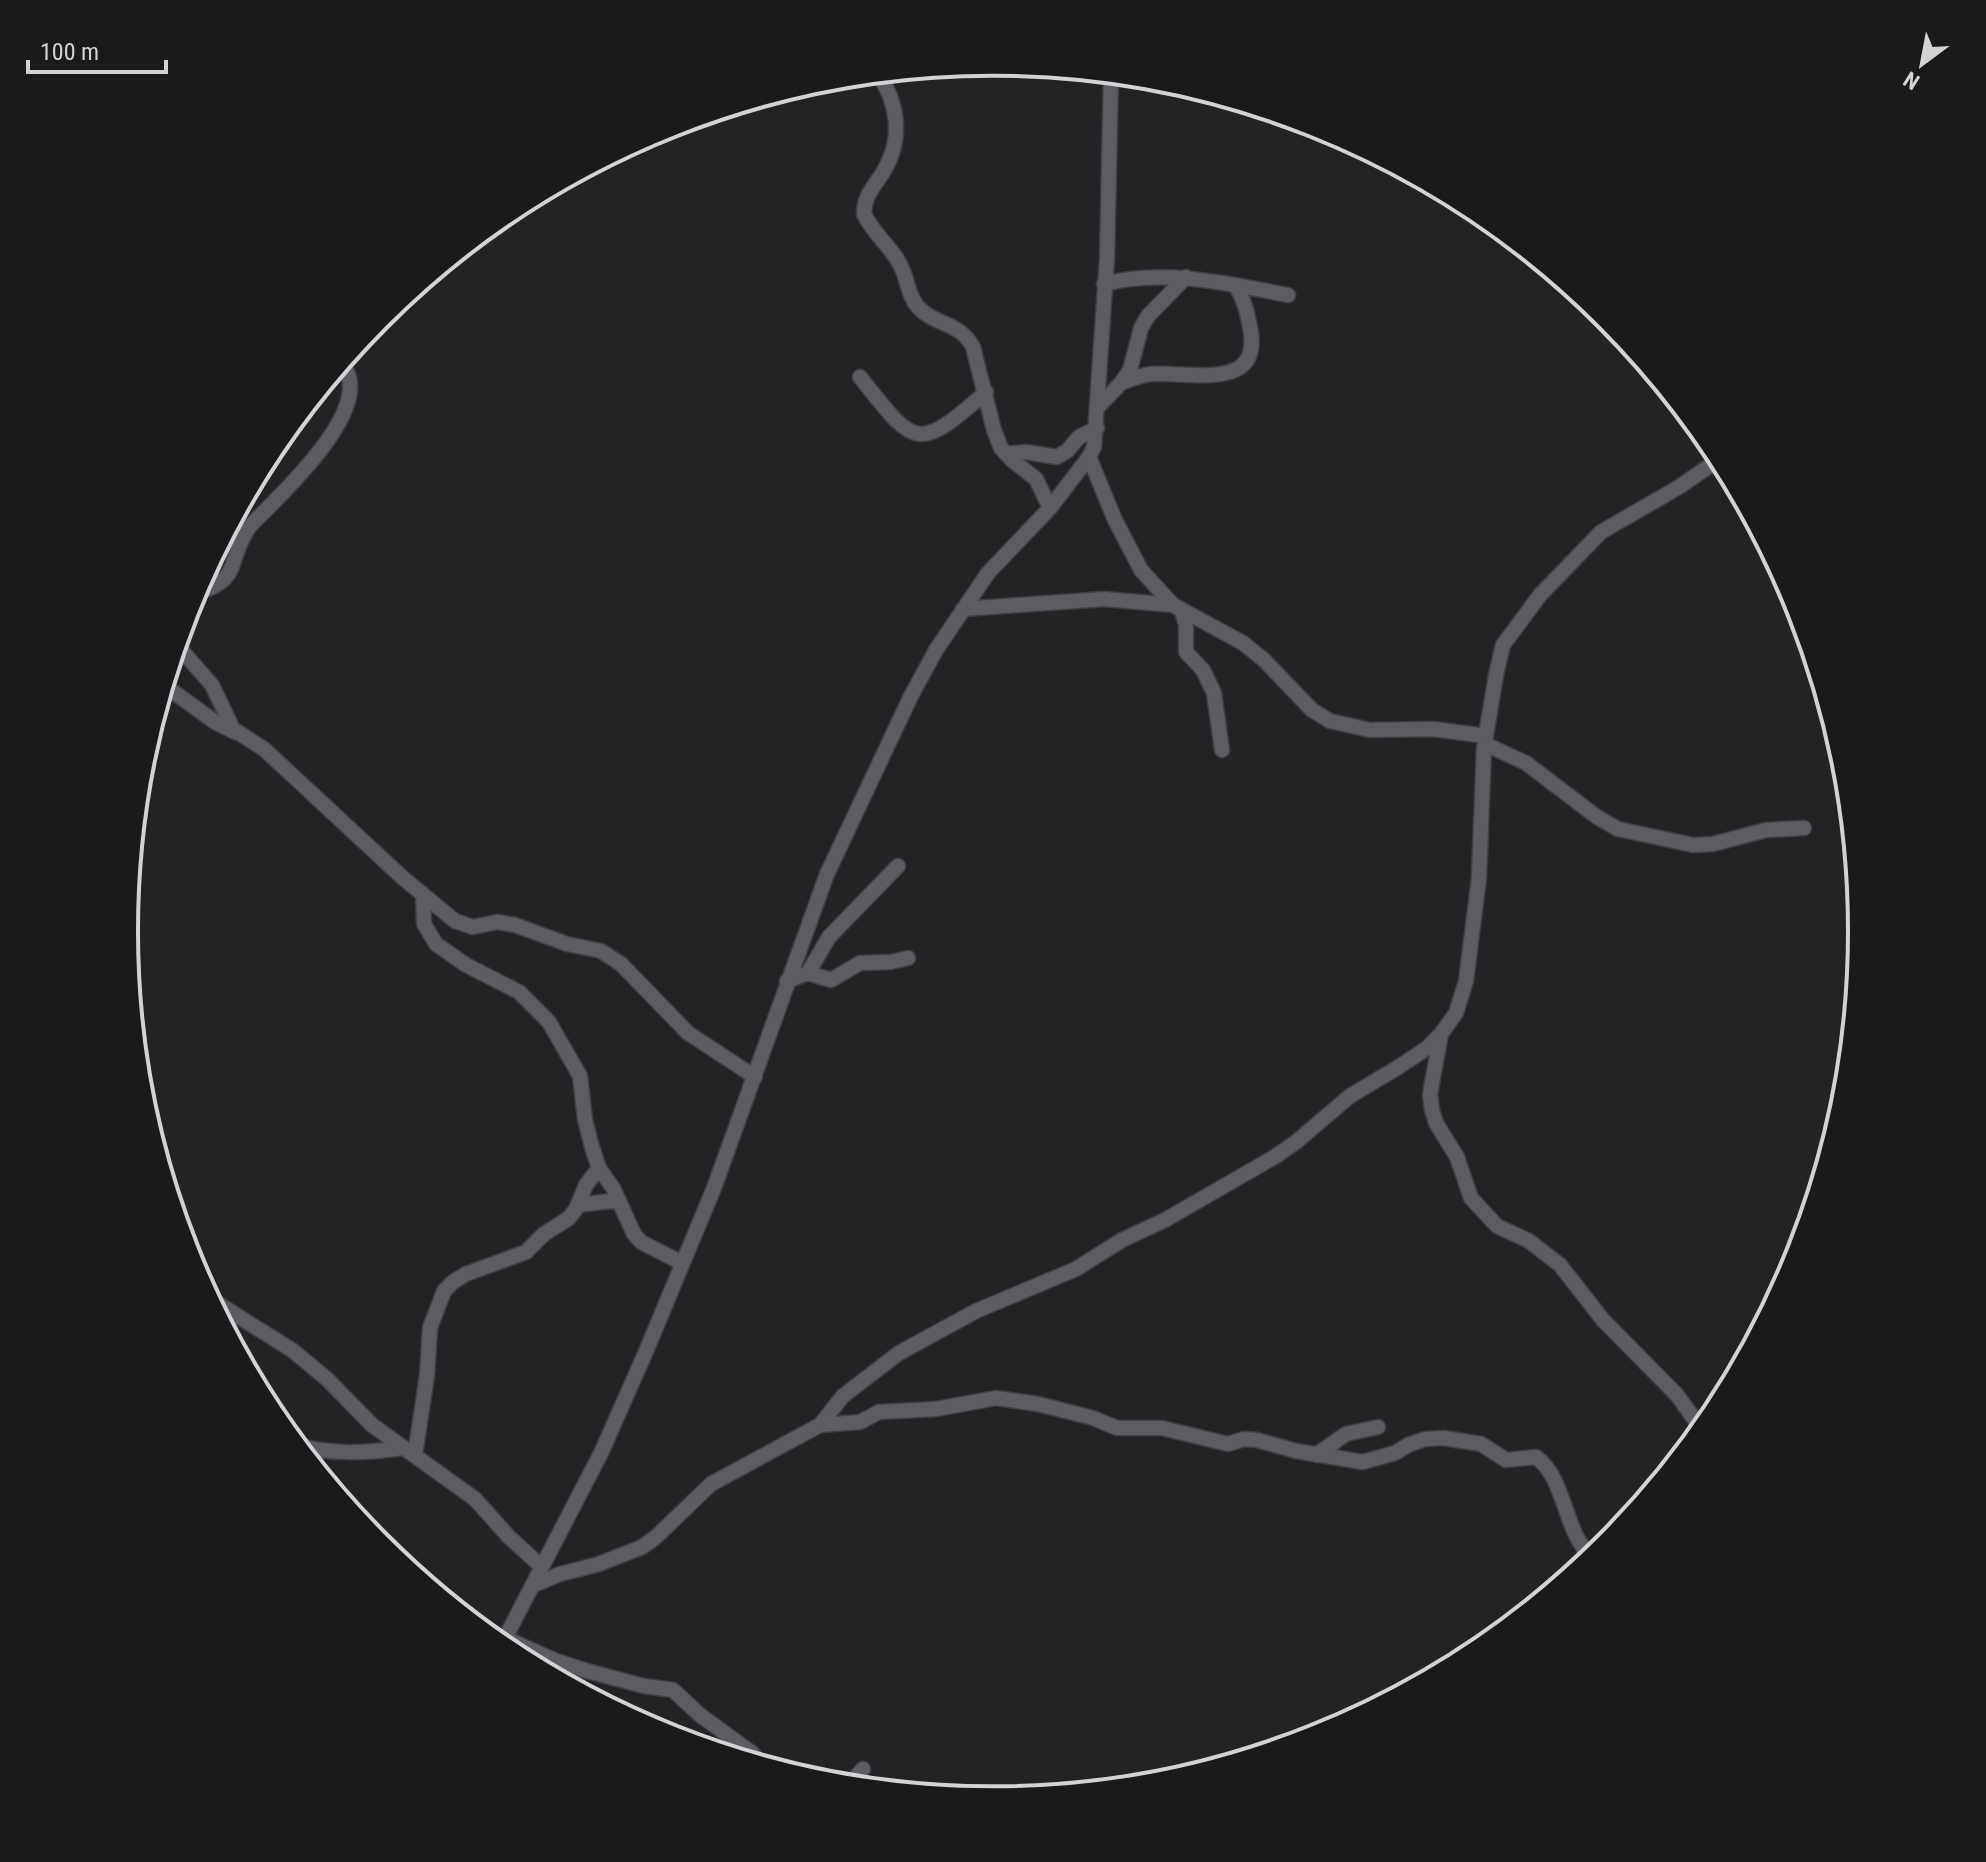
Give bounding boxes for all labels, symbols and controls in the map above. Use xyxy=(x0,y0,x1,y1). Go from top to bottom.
scale bar xyxy=(28,24,166,74)
north arrow xyxy=(1882,24,1962,104)
text: 100 m xyxy=(40,38,99,66)
text: N xyxy=(1899,66,1924,95)

